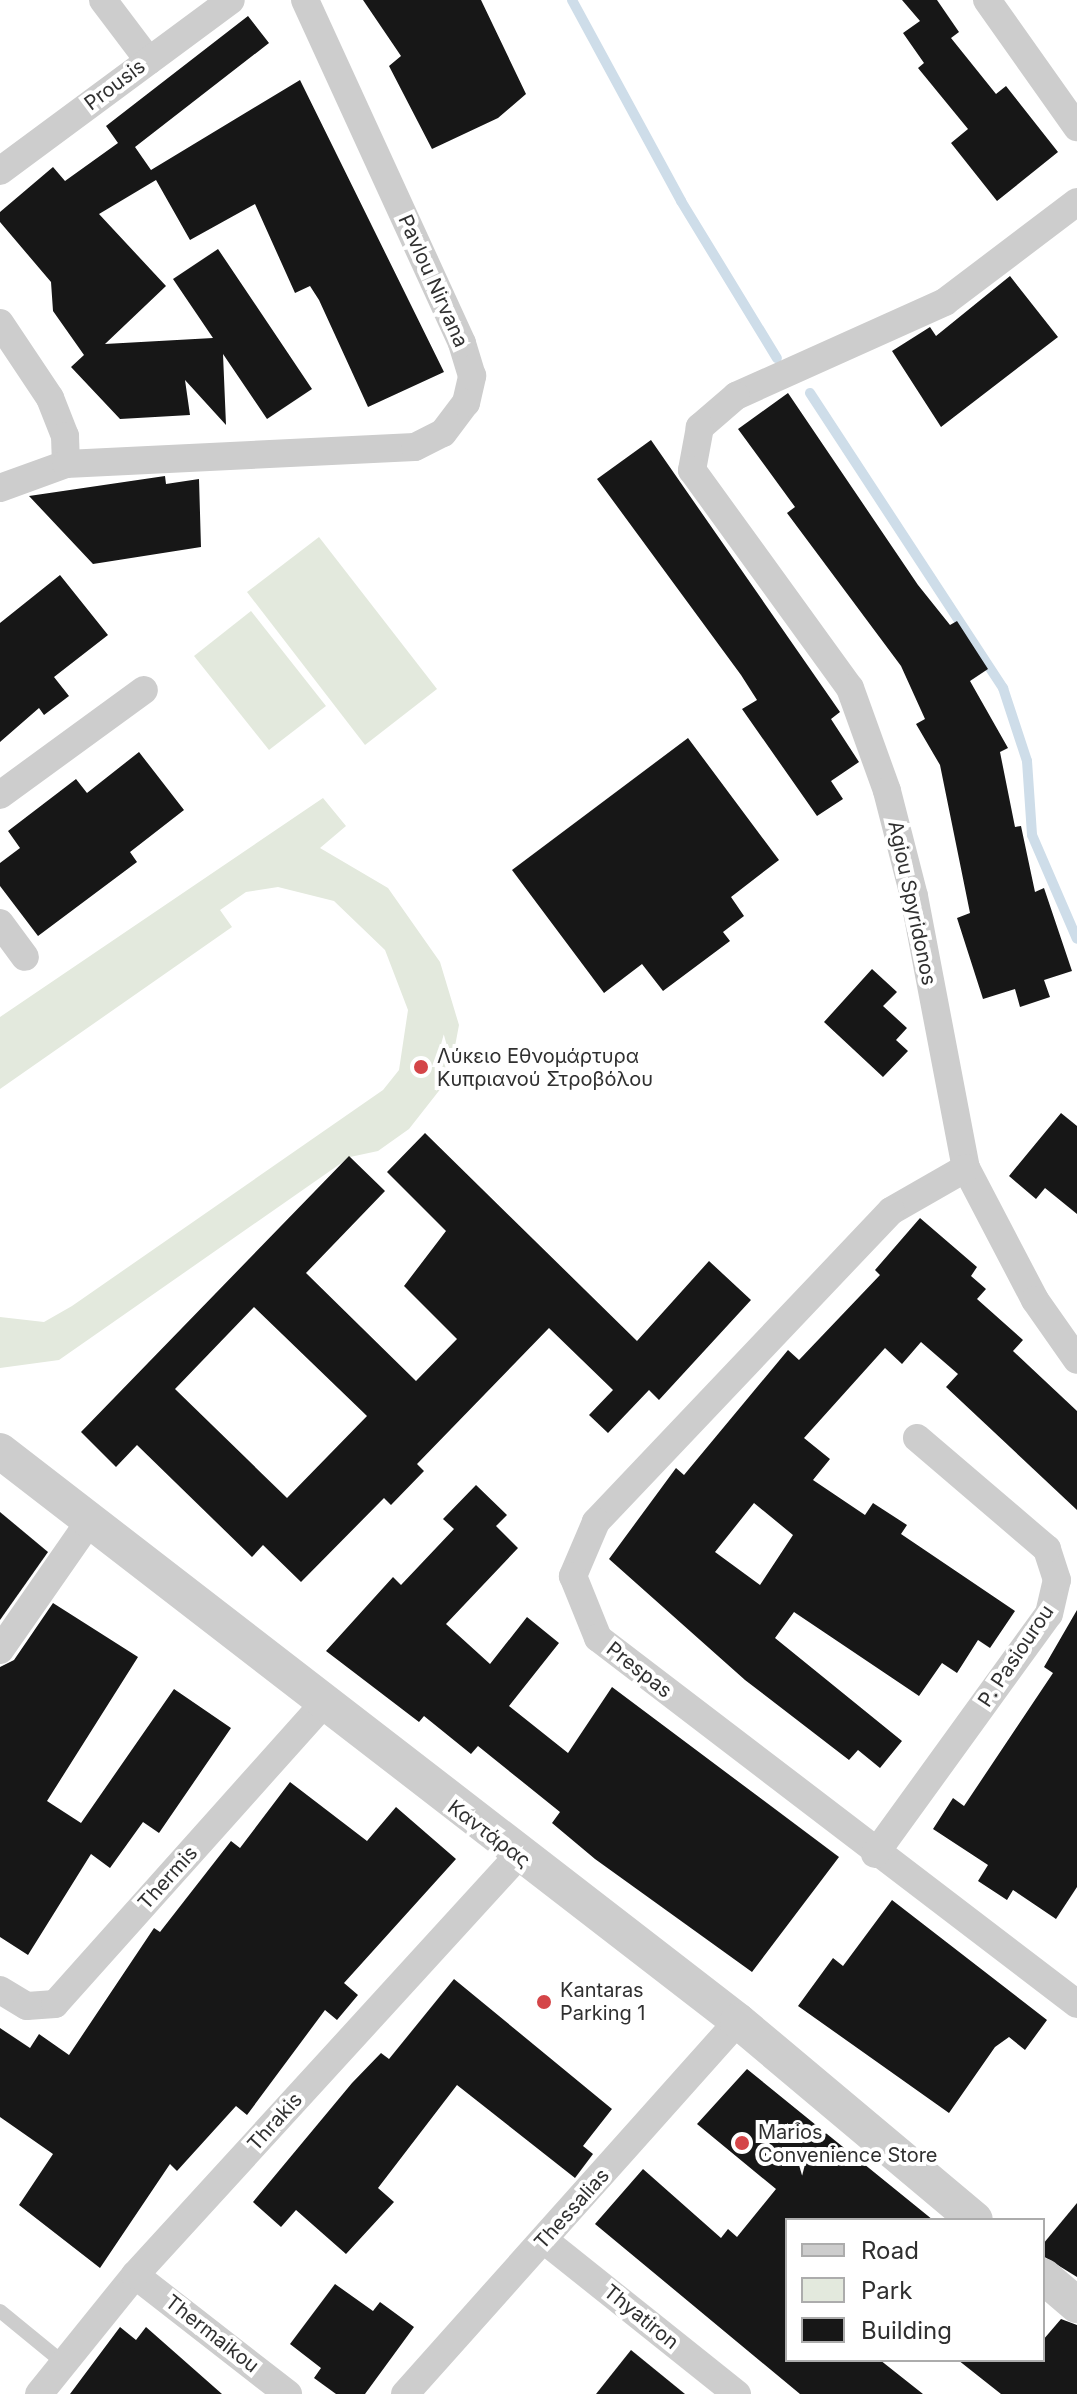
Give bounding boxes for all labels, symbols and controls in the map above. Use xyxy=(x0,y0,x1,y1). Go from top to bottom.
street label: Prousis xyxy=(80,54,150,116)
street label: Pavlou Nirvana xyxy=(393,211,473,351)
street label: Agiou Spyridonos xyxy=(883,819,941,987)
place label: Λύκειο Εθνομάρτυρα Κυπριανού Στροβόλου xyxy=(437,1044,653,1091)
marker: Λύκειο Εθνομάρτυρα Κυπριανού Στροβόλου xyxy=(412,1058,430,1076)
street label: P. Pasiourou xyxy=(973,1600,1059,1712)
street label: Prespas xyxy=(602,1637,676,1703)
street label: Καντάρας xyxy=(443,1795,535,1873)
street label: Thermis xyxy=(133,1841,203,1915)
place label: Kantaras Parking 1 xyxy=(560,1978,646,2025)
marker: Kantaras Parking 1 xyxy=(535,1993,553,2011)
street label: Thrakis xyxy=(243,2088,307,2156)
place label: Marios Convenience Store xyxy=(758,2120,938,2167)
marker: Marios Convenience Store xyxy=(733,2134,751,2152)
street label: Thessalias xyxy=(530,2164,614,2254)
legend xyxy=(785,2218,1045,2362)
text: Road xyxy=(861,2236,919,2265)
text: Park xyxy=(861,2276,912,2305)
street label: Thyatiron xyxy=(599,2280,683,2354)
street label: Thermaikou xyxy=(160,2290,264,2378)
text: Building xyxy=(861,2316,952,2345)

